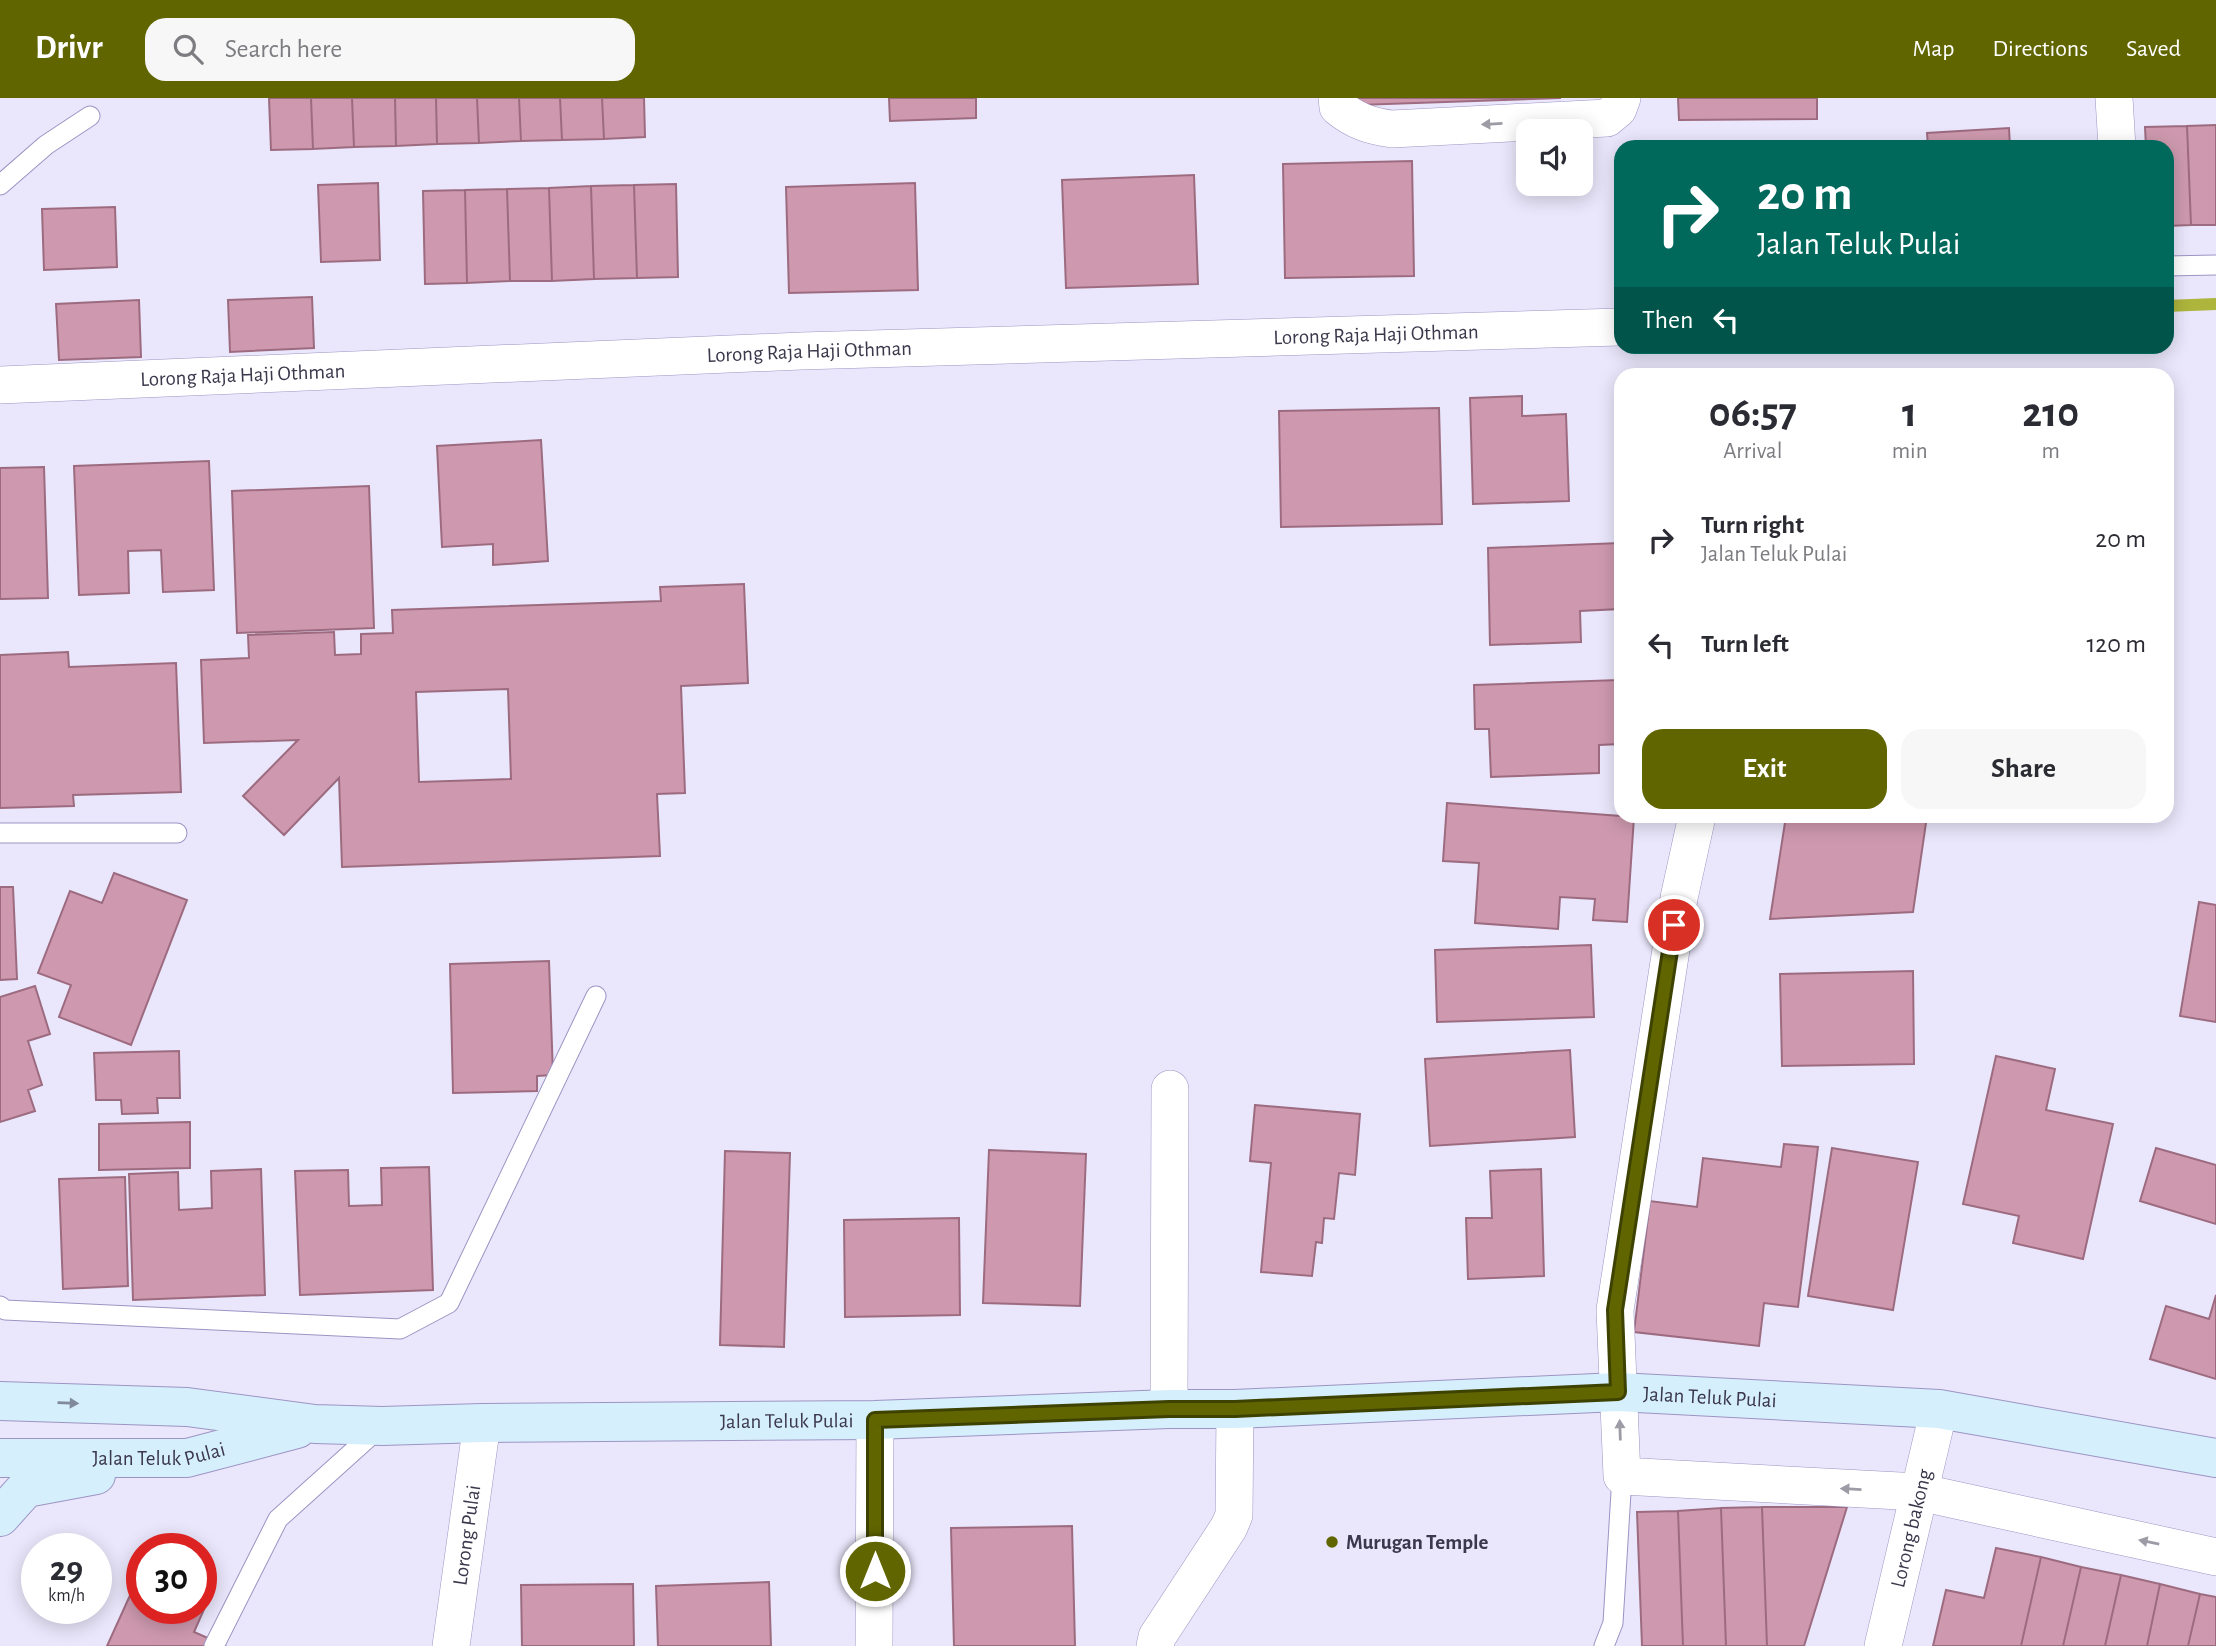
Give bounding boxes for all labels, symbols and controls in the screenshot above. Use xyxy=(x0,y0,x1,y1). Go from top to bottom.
search box xyxy=(145,18,635,81)
icon: search xyxy=(169,30,207,68)
text: Drivr xyxy=(35,32,103,65)
text: Search here xyxy=(225,36,342,62)
text: Map xyxy=(1912,37,1954,61)
text: Directions xyxy=(1992,37,2088,61)
text: Saved xyxy=(2126,37,2181,61)
one-way arrow xyxy=(1480,119,1502,130)
map controls xyxy=(1516,119,1593,196)
button: sound xyxy=(1516,119,1593,196)
icon: right xyxy=(1642,168,1733,259)
text: 20 m xyxy=(1757,170,1853,219)
text: Jalan Teluk Pulai xyxy=(1757,228,1961,260)
icon: left xyxy=(1707,301,1745,339)
text: Then xyxy=(1642,307,1693,333)
street label: Lorong Raja Haji Othman xyxy=(1273,321,1479,348)
street label: Lorong Raja Haji Othman xyxy=(706,338,912,366)
street label: Lorong Raja Haji Othman xyxy=(140,360,346,390)
text: 06:57 xyxy=(1709,392,1797,434)
text: 1 xyxy=(1902,392,1917,434)
text: 210 xyxy=(2022,392,2079,434)
text: Arrival xyxy=(1723,440,1782,463)
text: min xyxy=(1892,440,1928,463)
text: m xyxy=(2042,440,2060,463)
text: Turn right xyxy=(1701,512,1804,538)
icon: right xyxy=(1642,521,1680,559)
text: 20 m xyxy=(2095,526,2146,552)
text: Jalan Teluk Pulai xyxy=(1701,543,1847,566)
icon: left xyxy=(1642,626,1680,664)
text: Turn left xyxy=(1701,631,1789,657)
text: 120 m xyxy=(2086,631,2146,657)
button: Exit xyxy=(1642,729,1887,809)
button: Share xyxy=(1901,729,2146,809)
pin xyxy=(1644,895,1704,955)
icon: arrive xyxy=(1655,906,1693,944)
street label: Jalan Teluk Pulai xyxy=(1643,1383,1777,1411)
one-way arrow xyxy=(57,1397,79,1408)
street label: Jalan Teluk Pulai xyxy=(720,1410,854,1432)
one-way arrow xyxy=(1614,1418,1625,1440)
street label: Jalan Teluk Pulai xyxy=(92,1438,227,1469)
street label: Lorong bakong xyxy=(1887,1466,1936,1590)
one-way arrow xyxy=(1840,1483,1862,1494)
street label: Lorong Pulai xyxy=(450,1484,484,1587)
place label: Murugan Temple xyxy=(1346,1532,1489,1553)
speed limit sign: 30 xyxy=(126,1533,217,1624)
position arrow xyxy=(838,1534,912,1608)
marker: Murugan Temple xyxy=(1324,1534,1340,1550)
one-way arrow xyxy=(2138,1537,2160,1548)
text: 29 xyxy=(50,1552,83,1587)
text: km/h xyxy=(48,1587,85,1605)

